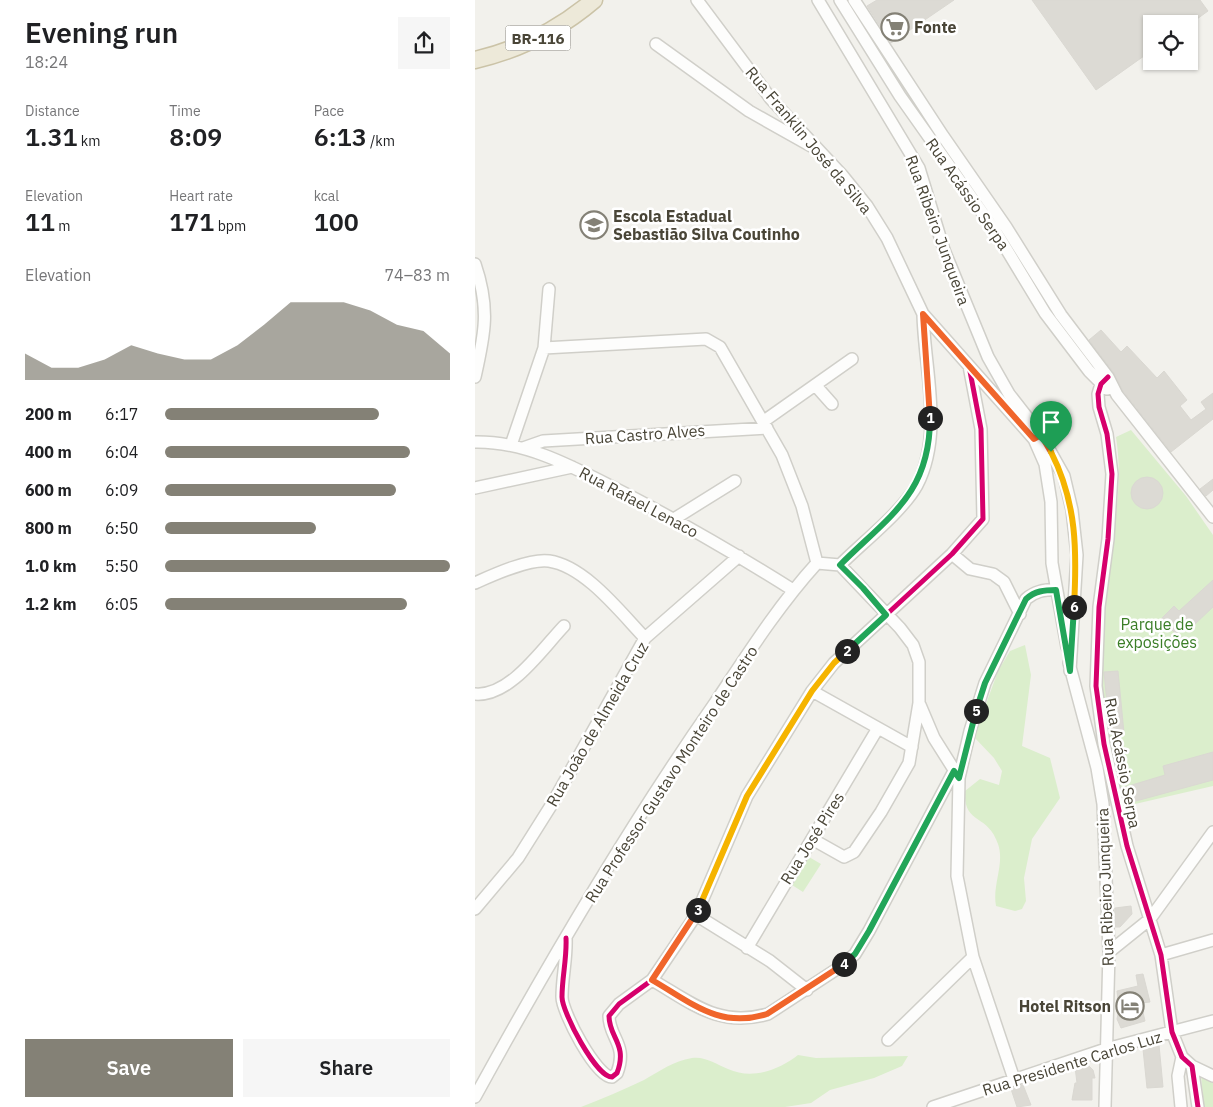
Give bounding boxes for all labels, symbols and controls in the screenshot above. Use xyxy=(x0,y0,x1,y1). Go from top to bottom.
supermarket icon: Fonte xyxy=(880,12,910,42)
text: Evening run xyxy=(25,14,178,51)
map controls xyxy=(1143,15,1198,70)
button: locate xyxy=(1143,15,1198,70)
button: share xyxy=(398,17,450,69)
place label: Fonte xyxy=(914,17,956,37)
road number: BR-116 xyxy=(505,26,571,50)
text: 18:24 xyxy=(25,52,68,72)
street label: Rua Franklin José da Silva xyxy=(741,62,877,218)
text: Distance xyxy=(25,102,80,120)
text: Time xyxy=(169,102,201,120)
text: Pace xyxy=(314,102,344,120)
text: 1.31 xyxy=(25,120,77,153)
text: 8:09 xyxy=(169,120,222,153)
text: 6:13 xyxy=(314,120,367,153)
text: km xyxy=(77,132,100,150)
text: /km xyxy=(367,132,395,150)
street label: Rua Acássio Serpa xyxy=(922,134,1014,254)
street label: Rua Ribeiro Junqueira xyxy=(902,152,975,308)
text: Elevation xyxy=(25,187,83,205)
text: Heart rate xyxy=(169,187,233,205)
text: kcal xyxy=(314,187,339,205)
text: 11 xyxy=(25,205,55,238)
text: 171 xyxy=(169,205,214,238)
text: 100 xyxy=(314,205,359,238)
place label: Escola Estadual Sebastião Silva Coutinho xyxy=(613,206,800,244)
school or university icon: Escola Estadual Sebastião Silva Coutinho xyxy=(579,210,609,240)
text: m xyxy=(55,217,71,235)
text: bpm xyxy=(214,217,246,235)
text: Elevation xyxy=(25,265,91,285)
text: 74–83 m xyxy=(384,265,450,285)
pin xyxy=(1030,401,1072,452)
text: 200 m xyxy=(25,404,72,424)
text: 6:17 xyxy=(105,404,138,424)
pin: 1 xyxy=(917,406,943,430)
icon: arrive xyxy=(1037,408,1065,436)
text: 1 xyxy=(926,409,935,427)
street label: Rua Castro Alves xyxy=(584,420,706,448)
text: 400 m xyxy=(25,442,72,462)
text: 6:04 xyxy=(105,442,138,462)
street label: Rua Rafael Lenaco xyxy=(576,462,702,542)
text: 600 m xyxy=(25,480,72,500)
text: 6:09 xyxy=(105,480,138,500)
text: 800 m xyxy=(25,518,72,538)
text: 6:50 xyxy=(105,518,138,538)
text: 1.0 km xyxy=(25,556,76,576)
text: 5:50 xyxy=(105,556,138,576)
text: 1.2 km xyxy=(25,594,76,614)
text: 6:05 xyxy=(105,594,138,614)
pin: 6 xyxy=(1061,594,1087,620)
text: 6 xyxy=(1070,598,1079,616)
park label: Parque de exposições xyxy=(1117,614,1197,652)
street label: Rua João de Almeida Cruz xyxy=(542,638,652,810)
pin: 2 xyxy=(835,638,859,664)
street label: Rua Professor Gustavo Monteiro de Castro xyxy=(580,642,762,906)
text: 2 xyxy=(843,642,852,660)
street label: Rua Acássio Serpa xyxy=(1101,696,1146,830)
pin: 5 xyxy=(963,698,989,724)
text: 5 xyxy=(972,702,981,720)
street label: Rua José Pires xyxy=(776,788,848,888)
street label: Rua Ribeiro Junqueira xyxy=(1092,807,1118,966)
pin: 3 xyxy=(685,898,711,922)
text: 3 xyxy=(694,901,703,919)
pin: 4 xyxy=(831,952,857,976)
text: 4 xyxy=(840,955,849,973)
hotel icon: Hotel Ritson xyxy=(1115,991,1145,1021)
place label: Hotel Ritson xyxy=(1019,996,1111,1016)
street label: Rua Presidente Carlos Luz xyxy=(980,1026,1164,1100)
button: Save xyxy=(25,1039,233,1097)
button: Share xyxy=(243,1039,450,1097)

